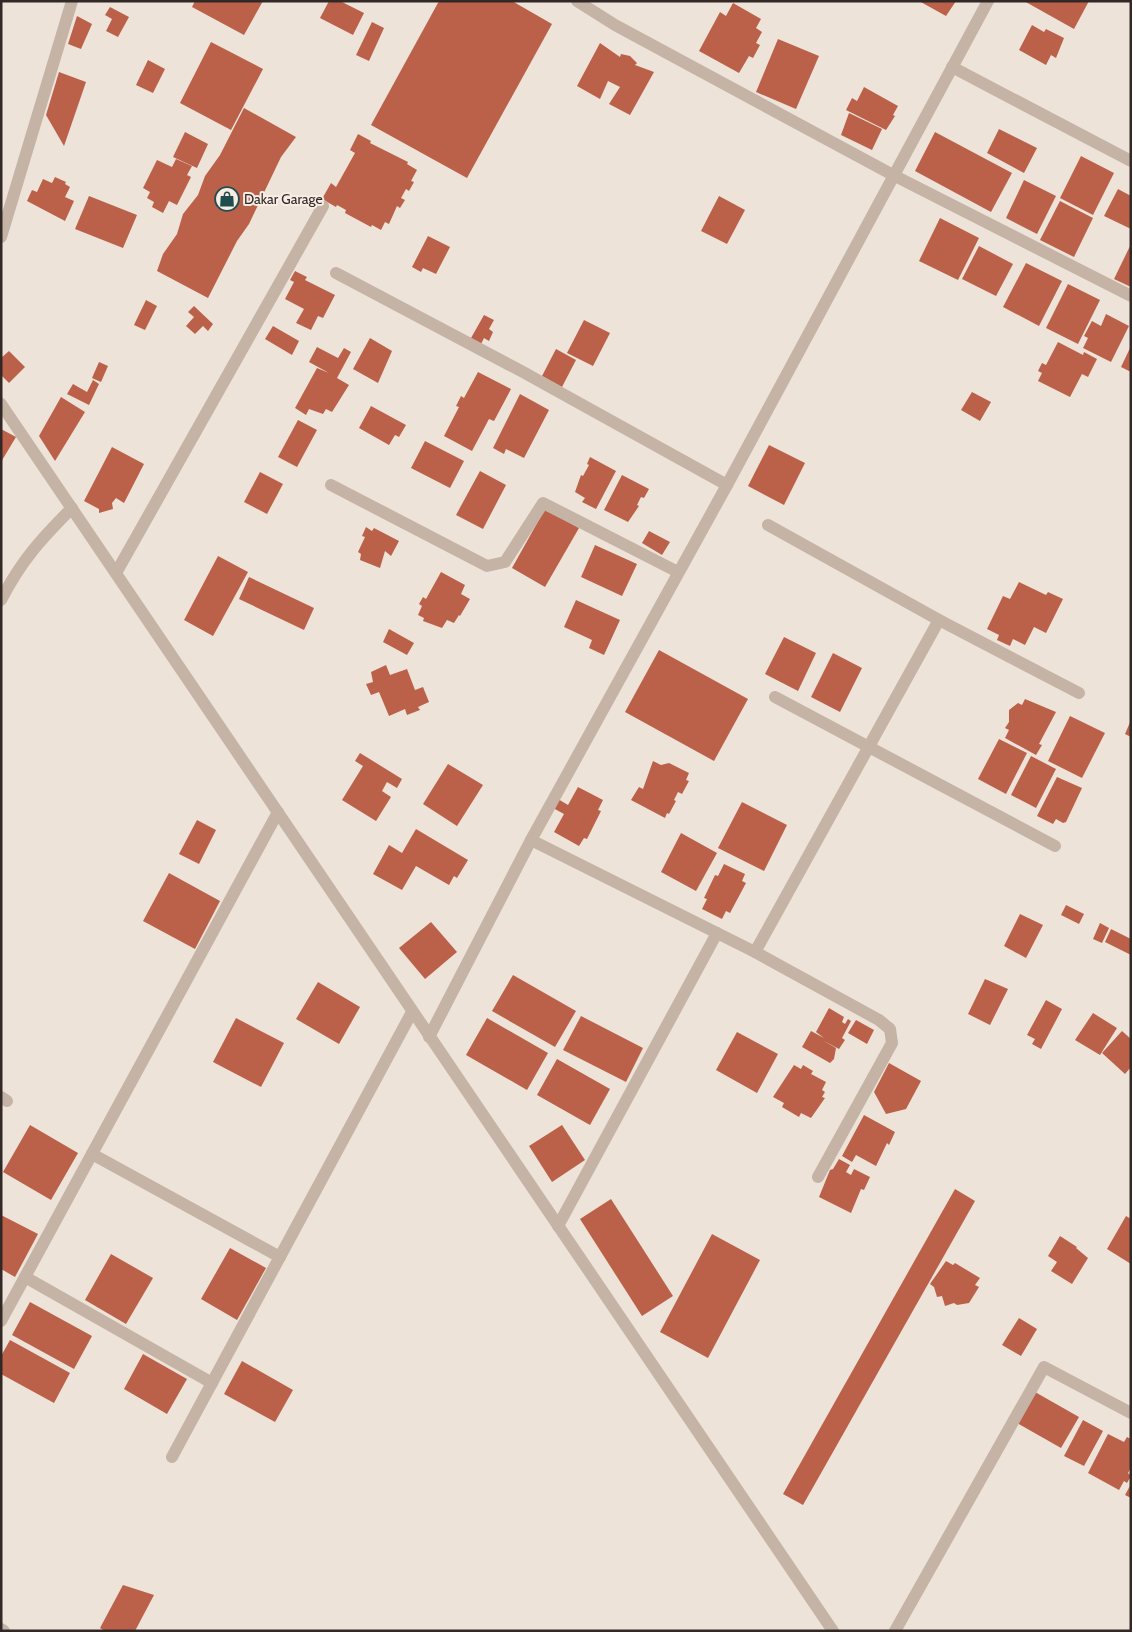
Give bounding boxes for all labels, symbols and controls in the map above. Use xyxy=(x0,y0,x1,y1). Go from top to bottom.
shop icon: Dakar Garage xyxy=(214,186,240,212)
place label: Dakar Garage xyxy=(244,190,323,208)

